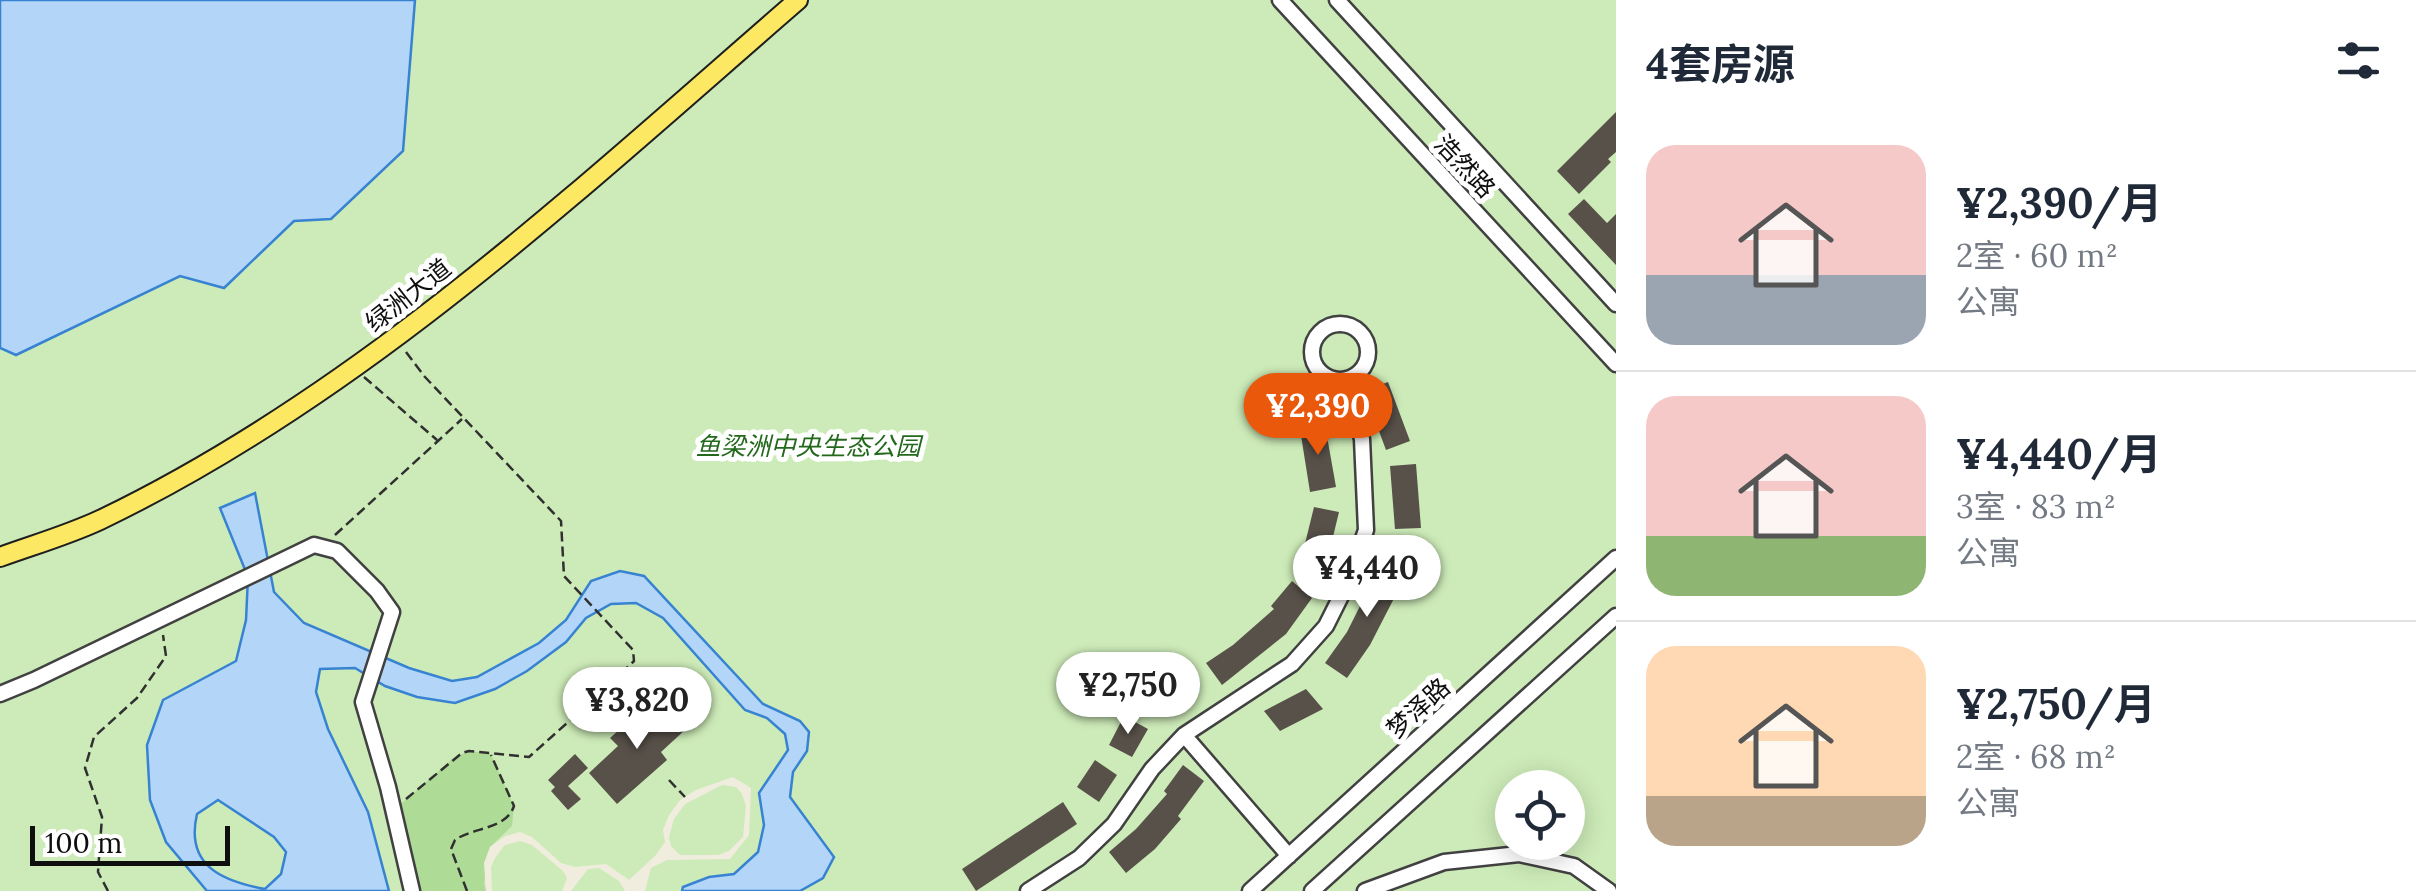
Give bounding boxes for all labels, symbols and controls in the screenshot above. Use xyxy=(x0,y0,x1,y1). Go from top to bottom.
icon: filters xyxy=(2331,33,2386,88)
text: 4套房源 xyxy=(1646,37,1795,91)
street label: 浩然路 xyxy=(1428,128,1502,204)
text: ¥2,390/月 xyxy=(1956,176,2162,230)
icon: home xyxy=(1726,185,1846,305)
text: 2室 · 60 m² xyxy=(1956,235,2118,276)
street label: 绿洲大道 xyxy=(359,252,457,338)
text: 公寓 xyxy=(1956,281,2020,322)
pin: ¥2,390 xyxy=(1237,373,1399,458)
text: ¥2,390 xyxy=(1266,385,1370,426)
text: ¥4,440/月 xyxy=(1956,427,2162,481)
park label: 鱼梁洲中央生态公园 xyxy=(695,430,923,462)
icon: home xyxy=(1726,436,1846,556)
text: 3室 · 83 m² xyxy=(1956,486,2116,527)
text: 公寓 xyxy=(1956,532,2020,573)
pin: ¥4,440 xyxy=(1286,535,1448,620)
text: ¥4,440 xyxy=(1315,547,1419,588)
pin: ¥2,750 xyxy=(1047,652,1209,737)
text: ¥2,750 xyxy=(1078,664,1178,705)
pin: ¥3,820 xyxy=(556,667,718,752)
street label: 梦泽路 xyxy=(1379,671,1457,745)
text: ¥2,750/月 xyxy=(1956,677,2156,731)
text: ¥3,820 xyxy=(585,679,689,720)
icon: home xyxy=(1726,686,1846,806)
text: 2室 · 68 m² xyxy=(1956,736,2116,777)
map controls xyxy=(1495,770,1585,860)
button: locate xyxy=(1495,770,1585,860)
text: 公寓 xyxy=(1956,782,2020,823)
scale bar xyxy=(30,821,230,866)
text: 100 m xyxy=(45,825,122,861)

